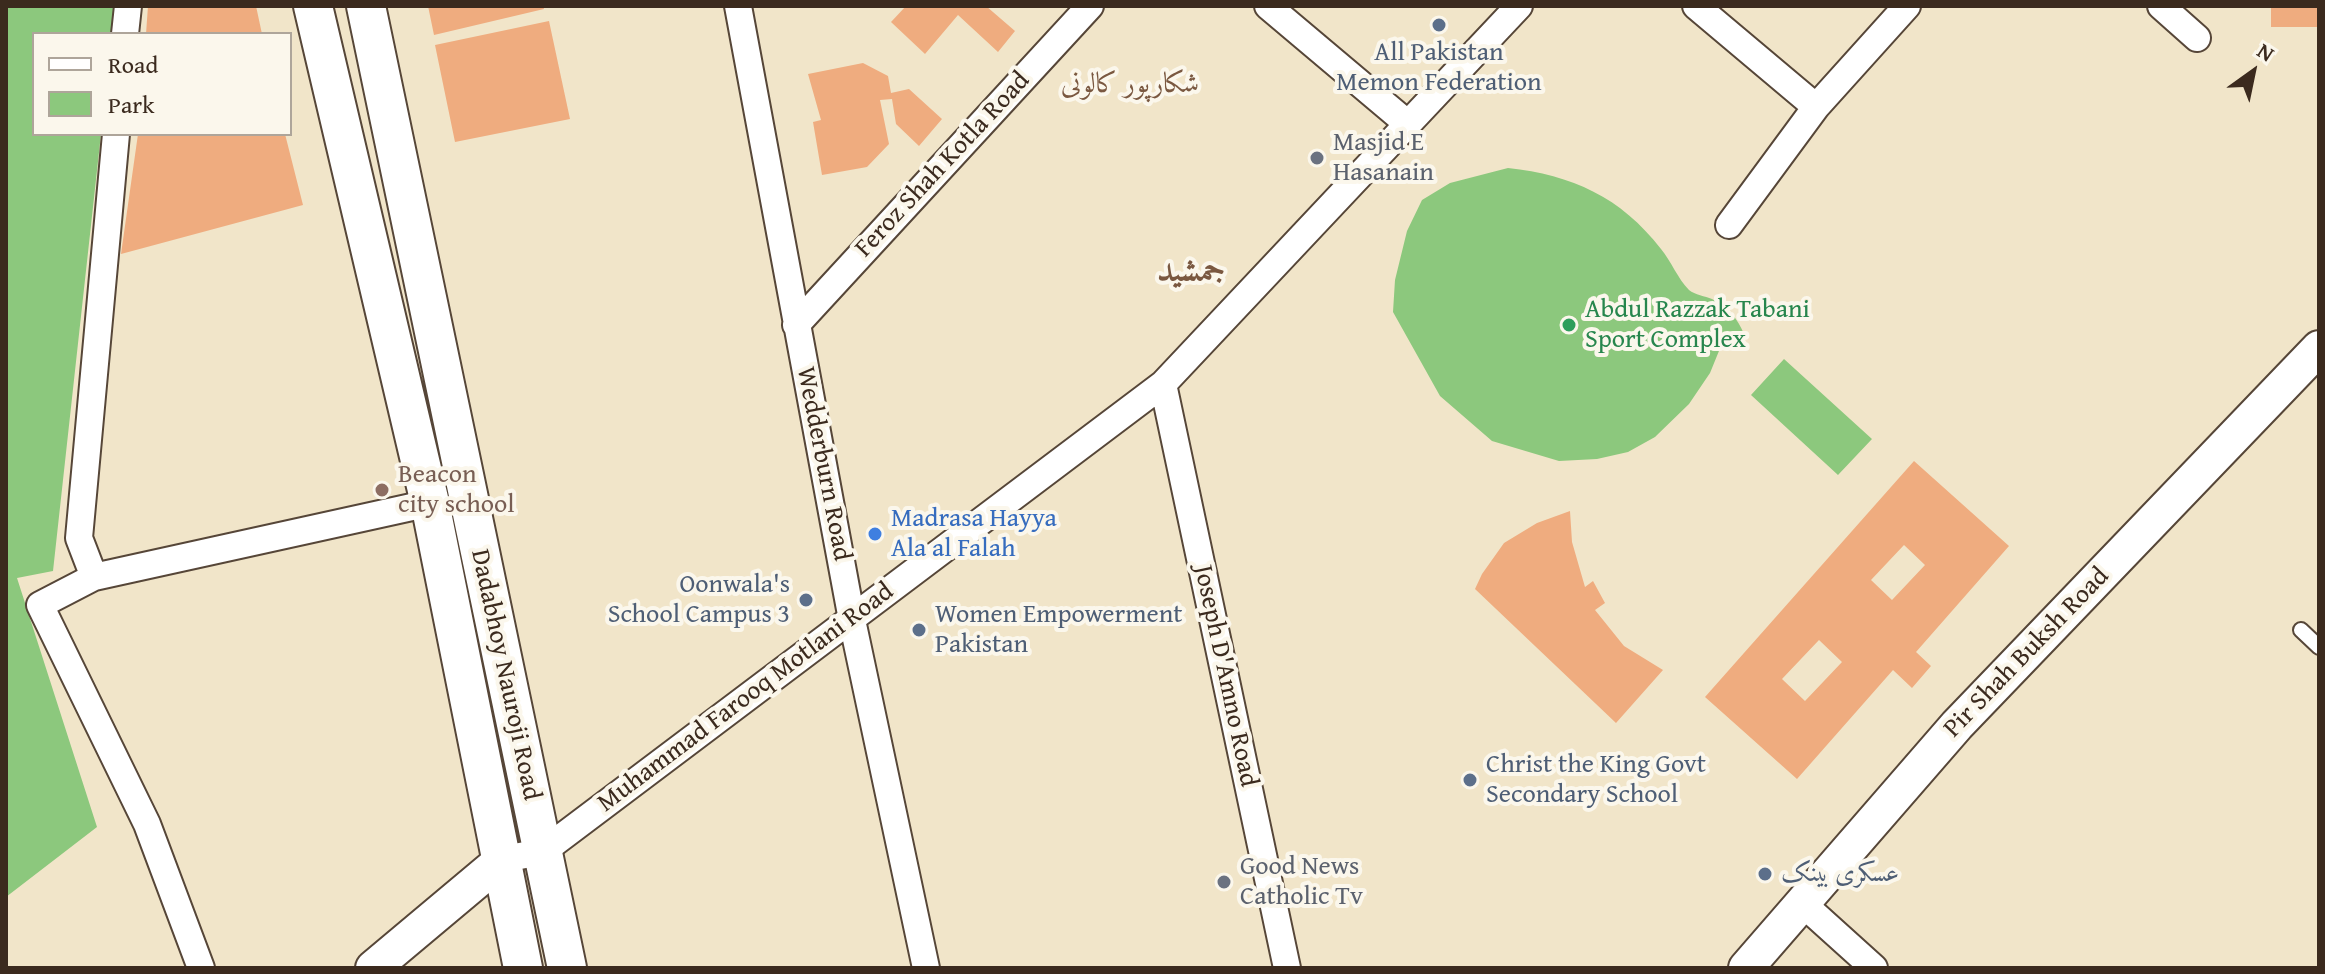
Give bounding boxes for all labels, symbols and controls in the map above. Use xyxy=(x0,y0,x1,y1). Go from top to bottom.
marker: All Pakistan Memon Federation xyxy=(1430,16,1448,34)
legend xyxy=(32,32,292,136)
north arrow xyxy=(2213,32,2293,112)
text: N xyxy=(2251,34,2281,69)
place label: All Pakistan Memon Federation xyxy=(1336,37,1542,98)
text: Road xyxy=(108,47,158,82)
street label: Feroz Shah Kotla Road xyxy=(849,66,1037,264)
district label: شکارپور کالونی xyxy=(1061,68,1199,102)
text: Park xyxy=(108,87,154,122)
place label: Masjid E Hasanain xyxy=(1333,127,1434,188)
marker: Masjid E Hasanain xyxy=(1308,149,1326,167)
district label: جمشید xyxy=(1157,251,1225,291)
place label: Abdul Razzak Tabani Sport Complex xyxy=(1585,294,1810,356)
marker: Abdul Razzak Tabani Sport Complex xyxy=(1560,316,1578,334)
street label: Wedderburn Road xyxy=(789,364,857,564)
place label: Beacon city school xyxy=(398,459,515,520)
marker: Beacon city school xyxy=(373,481,391,499)
place label: Madrasa Hayya Ala al Falah xyxy=(891,503,1057,564)
marker: Madrasa Hayya Ala al Falah xyxy=(866,525,884,543)
street label: Dadabhoy Nauroji Road xyxy=(463,547,547,803)
street label: Pir Shah Buksh Road xyxy=(1938,561,2116,745)
street label: Joseph D'Amno Road xyxy=(1186,562,1264,790)
place label: Oonwala's School Campus 3 xyxy=(608,569,790,630)
street label: Muhammad Farooq Motlani Road xyxy=(592,577,900,819)
marker: Oonwala's School Campus 3 xyxy=(797,591,815,609)
place label: Women Empowerment Pakistan xyxy=(935,599,1182,660)
marker: Women Empowerment Pakistan xyxy=(910,621,928,639)
place label: Christ the King Govt Secondary School xyxy=(1486,749,1706,810)
marker: Christ the King Govt Secondary School xyxy=(1461,771,1479,789)
place label: Good News Catholic Tv xyxy=(1240,851,1363,912)
place label: عسکری بینک xyxy=(1781,858,1899,890)
marker: عسکری بینک xyxy=(1756,865,1774,883)
marker: Good News Catholic Tv xyxy=(1215,873,1233,891)

